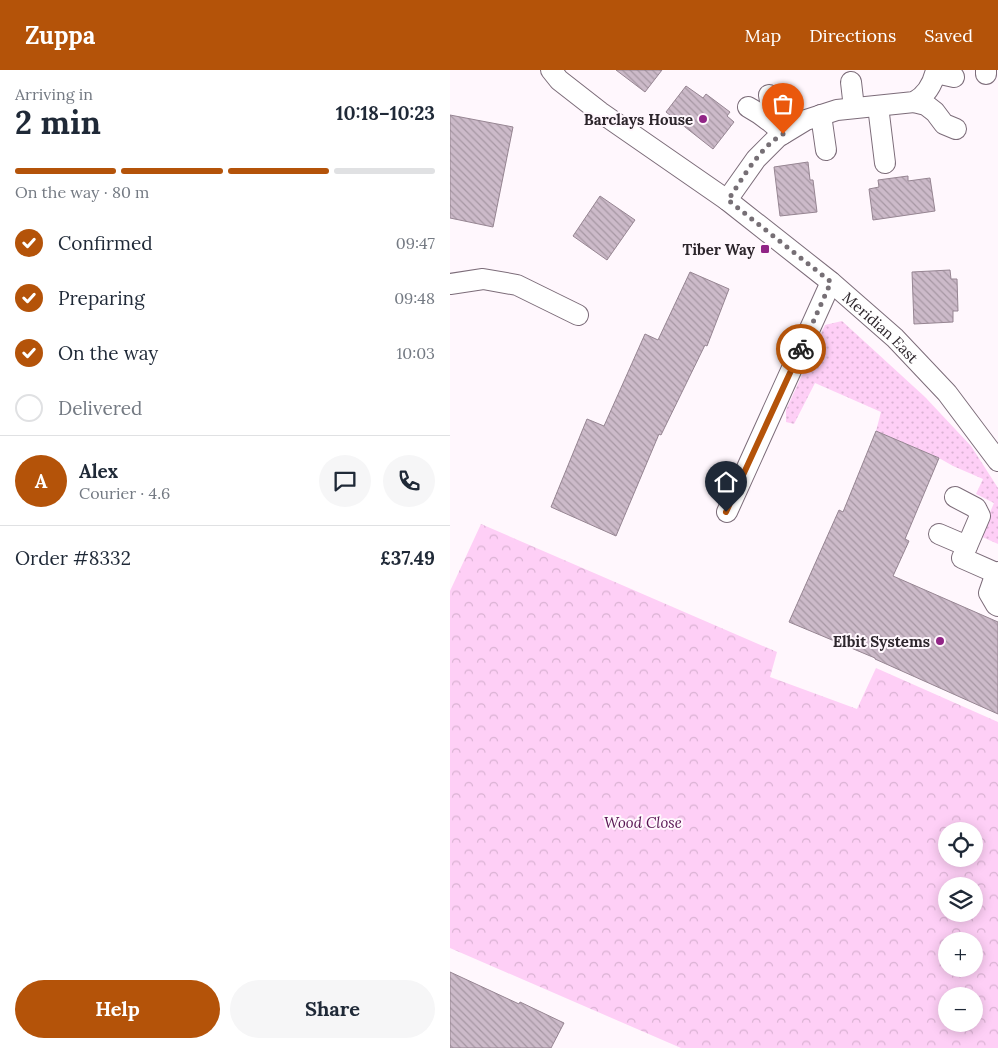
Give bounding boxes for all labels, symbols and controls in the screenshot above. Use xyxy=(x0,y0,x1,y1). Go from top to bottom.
text: Zuppa xyxy=(25,20,95,51)
text: Map xyxy=(745,24,781,47)
text: Directions xyxy=(809,24,896,47)
text: Saved xyxy=(924,24,973,47)
pin xyxy=(762,83,804,134)
text: Arriving in xyxy=(15,84,93,104)
icon: bag xyxy=(769,90,797,118)
text: 10:18–10:23 xyxy=(336,101,435,125)
text: 2 min xyxy=(15,102,101,143)
place label: Barclays House xyxy=(584,110,693,129)
marker: Barclays House xyxy=(697,113,709,125)
text: On the way · 80 m xyxy=(15,182,149,202)
icon: check xyxy=(15,229,43,257)
text: Confirmed xyxy=(58,231,153,255)
text: 09:47 xyxy=(396,233,435,253)
place label: Tiber Way xyxy=(682,240,756,259)
marker: Tiber Way xyxy=(759,243,771,255)
icon: check xyxy=(15,284,43,312)
text: Preparing xyxy=(58,286,145,310)
street label: Meridian East xyxy=(839,287,923,367)
text: 09:48 xyxy=(394,288,435,308)
courier xyxy=(776,324,826,374)
icon: bike xyxy=(787,335,815,363)
icon: check xyxy=(15,339,43,367)
text: On the way xyxy=(58,341,158,365)
text: 10:03 xyxy=(396,343,435,363)
text: Delivered xyxy=(58,396,142,420)
button: chat xyxy=(319,455,371,507)
button: phone xyxy=(383,455,435,507)
text: Alex xyxy=(79,459,118,483)
pin xyxy=(705,461,747,512)
icon: home xyxy=(712,468,740,496)
text: A xyxy=(35,469,47,493)
text: Courier · 4.6 xyxy=(79,483,170,503)
text: Order #8332 xyxy=(15,546,131,570)
text: £37.49 xyxy=(380,546,435,570)
place label: Elbit Systems xyxy=(833,632,930,651)
marker: Elbit Systems xyxy=(934,635,946,647)
park label: Wood Close xyxy=(604,813,682,832)
map controls xyxy=(938,822,983,1032)
button: locate xyxy=(938,822,983,867)
button: layers xyxy=(938,877,983,922)
button: + xyxy=(938,932,983,977)
button: Help xyxy=(15,980,220,1038)
button: Share xyxy=(230,980,435,1038)
button: − xyxy=(938,987,983,1032)

